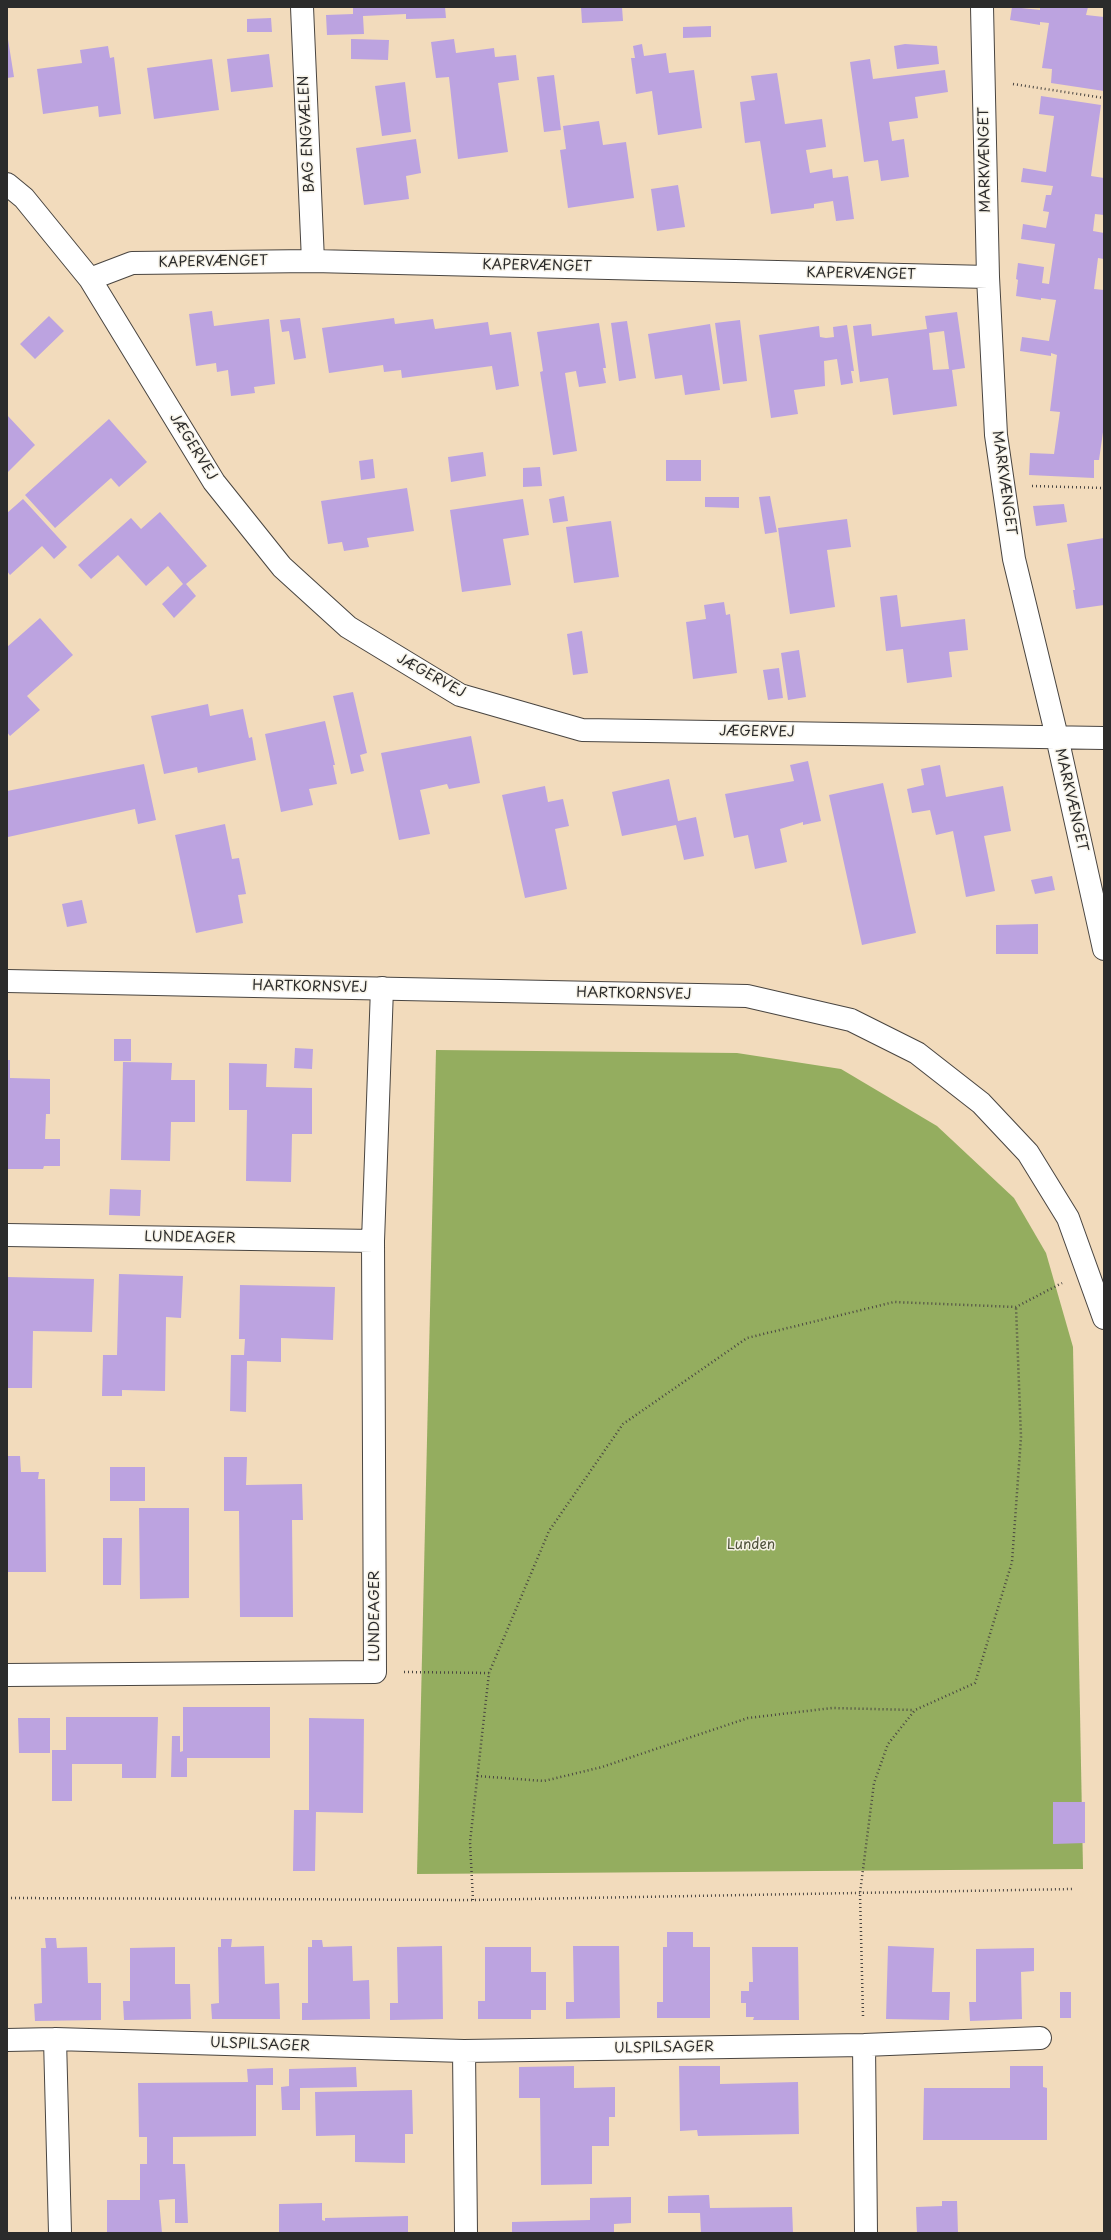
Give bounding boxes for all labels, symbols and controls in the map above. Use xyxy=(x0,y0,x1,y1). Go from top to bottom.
street label: BAG ENGVÆLEN xyxy=(296,75,318,193)
street label: MARKVÆNGET xyxy=(976,107,994,213)
street label: KAPERVÆNGET xyxy=(158,253,268,271)
street label: KAPERVÆNGET xyxy=(482,257,592,275)
street label: KAPERVÆNGET xyxy=(806,265,916,283)
street label: JÆGERVEJ xyxy=(166,410,220,484)
street label: MARKVÆNGET xyxy=(988,430,1020,536)
street label: JÆGERVEJ xyxy=(394,650,468,702)
street label: JÆGERVEJ xyxy=(719,723,795,741)
street label: MARKVÆNGET xyxy=(1051,747,1091,853)
street label: HARTKORNSVEJ xyxy=(252,978,368,996)
street label: HARTKORNSVEJ xyxy=(576,985,692,1003)
street label: LUNDEAGER xyxy=(144,1229,236,1247)
park label: Lunden xyxy=(727,1537,775,1553)
street label: LUNDEAGER xyxy=(367,1570,383,1662)
street label: ULSPILSAGER xyxy=(210,2035,310,2055)
street label: ULSPILSAGER xyxy=(614,2039,714,2057)

